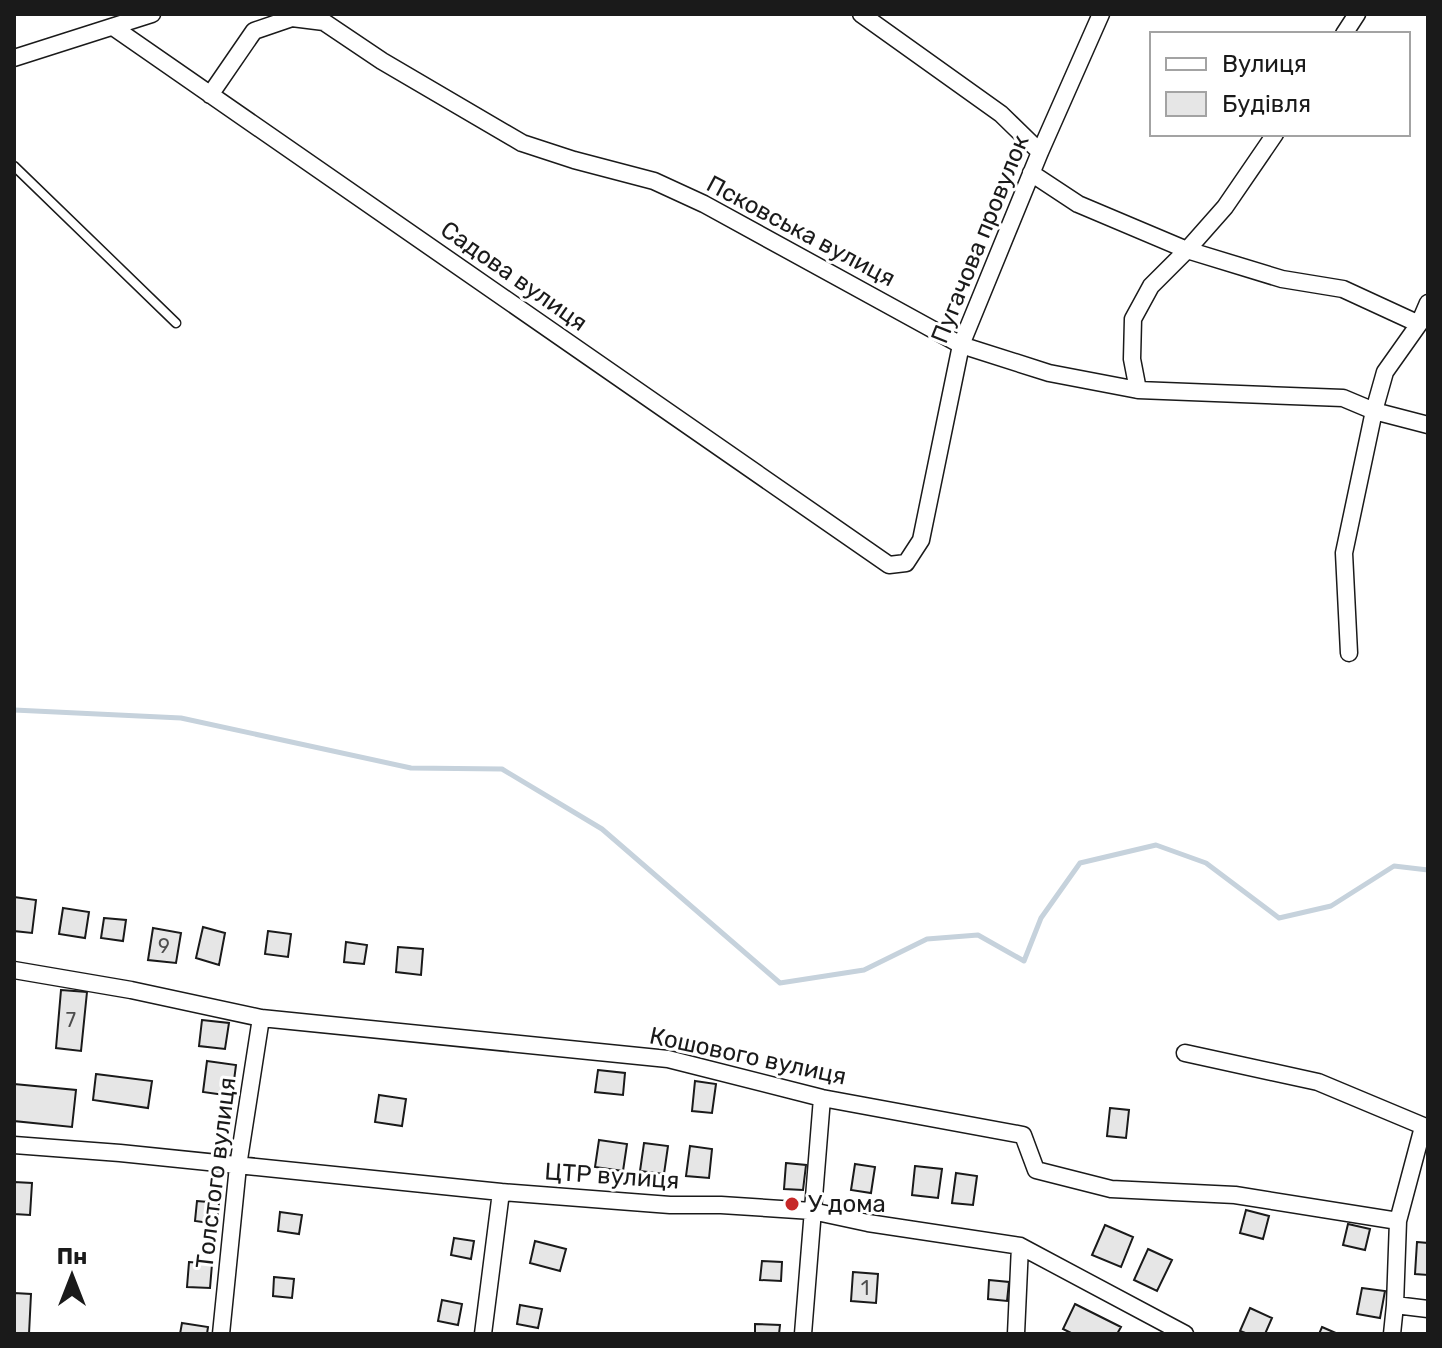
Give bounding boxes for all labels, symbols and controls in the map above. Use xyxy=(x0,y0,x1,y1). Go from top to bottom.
legend xyxy=(1150,32,1410,136)
text: Вулиця xyxy=(1222,50,1307,78)
text: Будівля xyxy=(1222,90,1311,118)
street label: Пугачова провулок xyxy=(925,131,1035,347)
street label: Псковська вулиця xyxy=(702,169,900,293)
street label: Садова вулиця xyxy=(435,215,593,337)
house number: 9 xyxy=(158,934,170,958)
house number: 7 xyxy=(66,1008,76,1032)
street label: Кошового вулиця xyxy=(647,1021,849,1091)
street label: Толстого вулиця xyxy=(190,1076,242,1270)
street label: ЦТР вулиця xyxy=(544,1157,680,1195)
place label: У дома xyxy=(808,1190,886,1218)
marker: У дома xyxy=(783,1195,801,1213)
north arrow xyxy=(32,1236,112,1316)
text: Пн xyxy=(57,1243,87,1270)
house number: 1 xyxy=(861,1276,869,1300)

